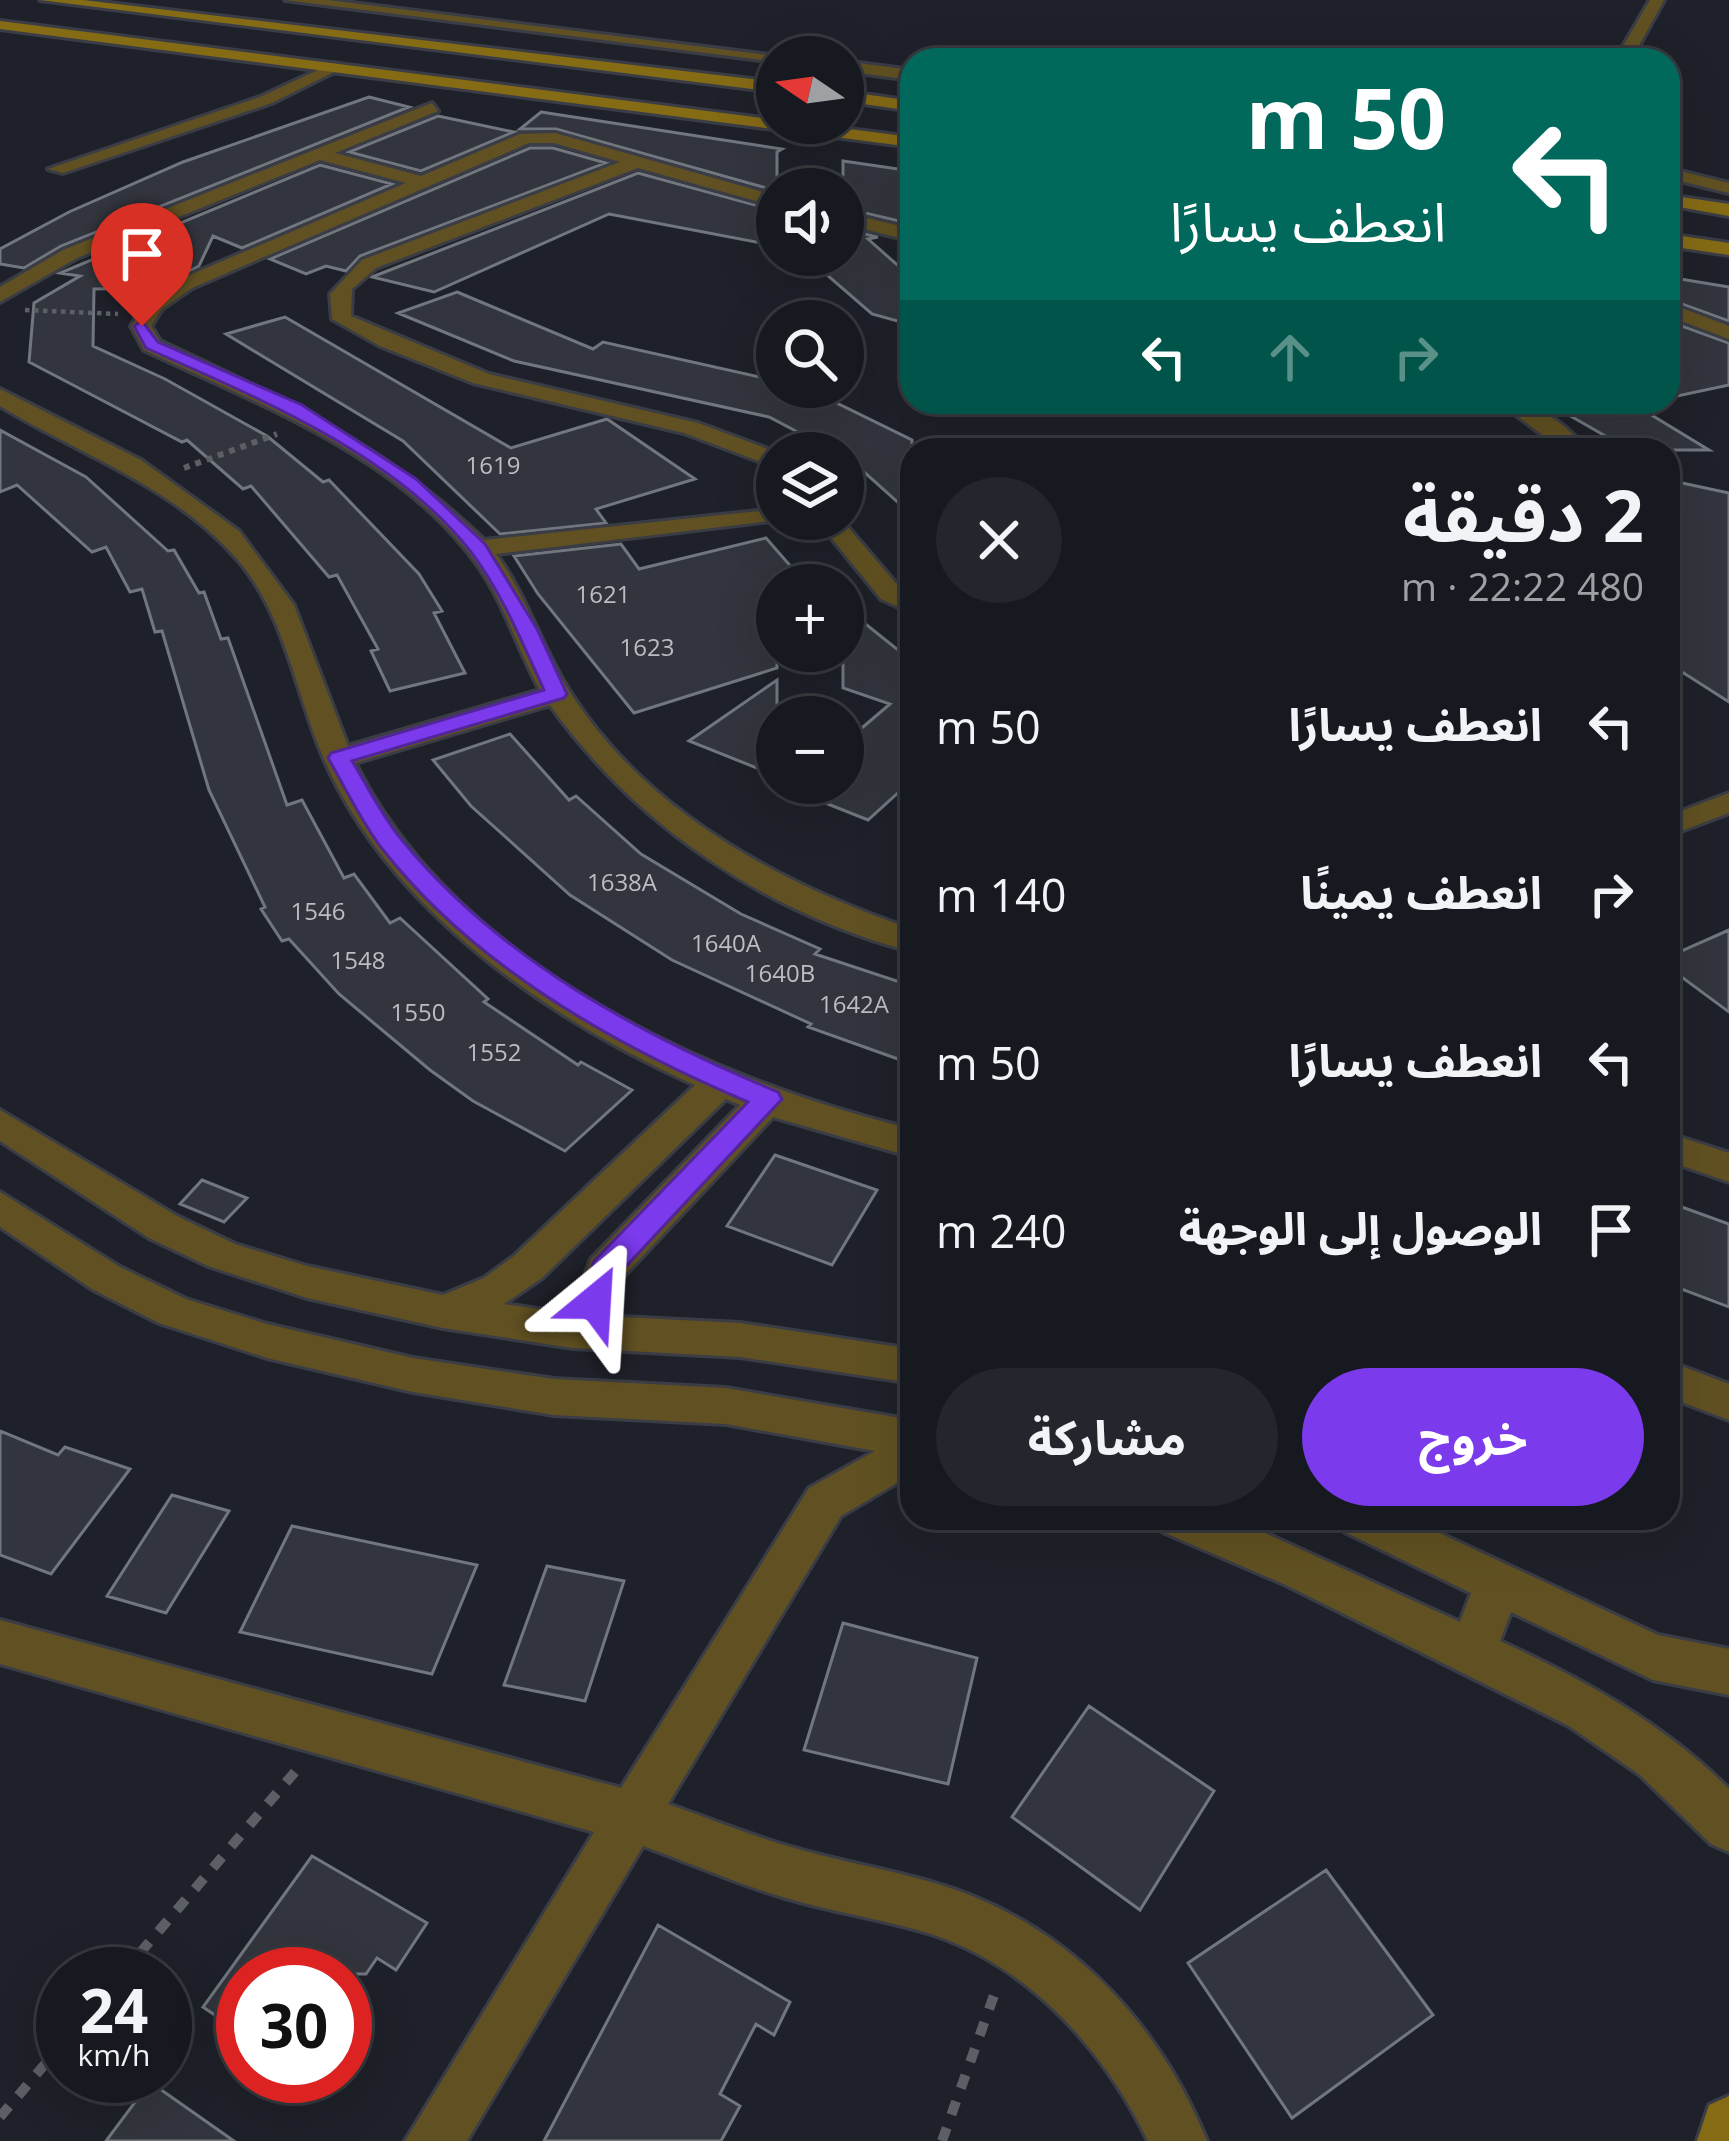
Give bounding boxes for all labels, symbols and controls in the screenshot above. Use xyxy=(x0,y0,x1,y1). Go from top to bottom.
north arrow xyxy=(756,36,864,144)
map controls xyxy=(756,36,864,804)
text: 50 m xyxy=(1246,59,1446,174)
icon: left xyxy=(1488,96,1644,252)
button: sound xyxy=(756,168,864,276)
text: انعطف يسارًا xyxy=(1170,184,1446,258)
pin xyxy=(91,203,193,326)
icon: arrive xyxy=(109,221,175,287)
button: search xyxy=(756,300,864,408)
icon: left xyxy=(1131,324,1197,390)
icon: ahead xyxy=(1257,324,1323,390)
icon: right xyxy=(1383,324,1449,390)
button: layers xyxy=(756,432,864,540)
house number: 1619 xyxy=(466,448,520,481)
text: 2 دقيقة xyxy=(1403,465,1644,563)
button: close xyxy=(936,477,1062,603)
text: 480 m · 22:22 xyxy=(1401,559,1644,612)
button: + xyxy=(756,564,864,672)
house number: 1621 xyxy=(576,577,630,610)
house number: 1623 xyxy=(620,630,674,663)
text: انعطف يسارًا xyxy=(1289,693,1542,754)
icon: left xyxy=(1578,693,1644,759)
button: − xyxy=(756,696,864,804)
text: 50 m xyxy=(936,696,1041,757)
text: انعطف يمينًا xyxy=(1300,861,1542,922)
icon: right xyxy=(1578,861,1644,927)
text: 140 m xyxy=(936,864,1067,925)
house number: 1638A xyxy=(587,865,658,898)
house number: 1546 xyxy=(291,894,345,927)
house number: 1640A xyxy=(691,926,762,959)
house number: 1548 xyxy=(331,943,385,976)
house number: 1640B xyxy=(745,956,815,989)
house number: 1642A xyxy=(819,987,890,1020)
house number: 1550 xyxy=(391,995,445,1028)
text: انعطف يسارًا xyxy=(1289,1029,1542,1090)
icon: left xyxy=(1578,1029,1644,1095)
text: 50 m xyxy=(936,1032,1041,1093)
house number: 1552 xyxy=(467,1035,521,1068)
text: الوصول إلى الوجهة xyxy=(1179,1197,1542,1258)
icon: arrive xyxy=(1578,1197,1644,1263)
text: 240 m xyxy=(936,1200,1067,1261)
position arrow xyxy=(532,1239,658,1365)
button: مشاركة xyxy=(936,1368,1278,1506)
button: خروج xyxy=(1302,1368,1644,1506)
speed limit sign: 30 xyxy=(216,1947,372,2103)
text: 24 xyxy=(80,1969,148,2051)
text: km/h xyxy=(78,2034,150,2075)

